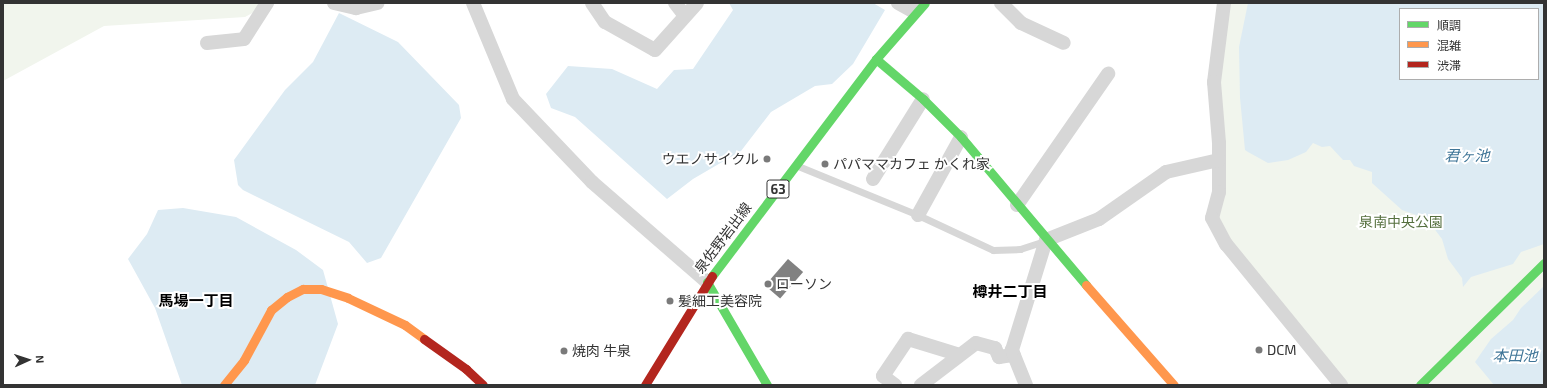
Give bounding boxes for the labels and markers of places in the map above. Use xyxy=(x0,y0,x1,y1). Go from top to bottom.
place label: ウエノサイクル xyxy=(661,151,759,167)
marker: ウエノサイクル xyxy=(762,154,772,164)
place label: パパママカフェ かくれ家 xyxy=(833,156,990,172)
marker: パパママカフェ かくれ家 xyxy=(820,159,830,169)
place label: ローソン xyxy=(776,276,832,292)
marker: ローソン xyxy=(763,279,773,289)
place label: 髪細工美容院 xyxy=(678,293,762,309)
marker: 髪細工美容院 xyxy=(665,296,675,306)
place label: DCM xyxy=(1267,342,1297,358)
place label: 焼肉 牛泉 xyxy=(572,343,631,359)
marker: DCM xyxy=(1254,345,1264,355)
marker: 焼肉 牛泉 xyxy=(559,346,569,356)

